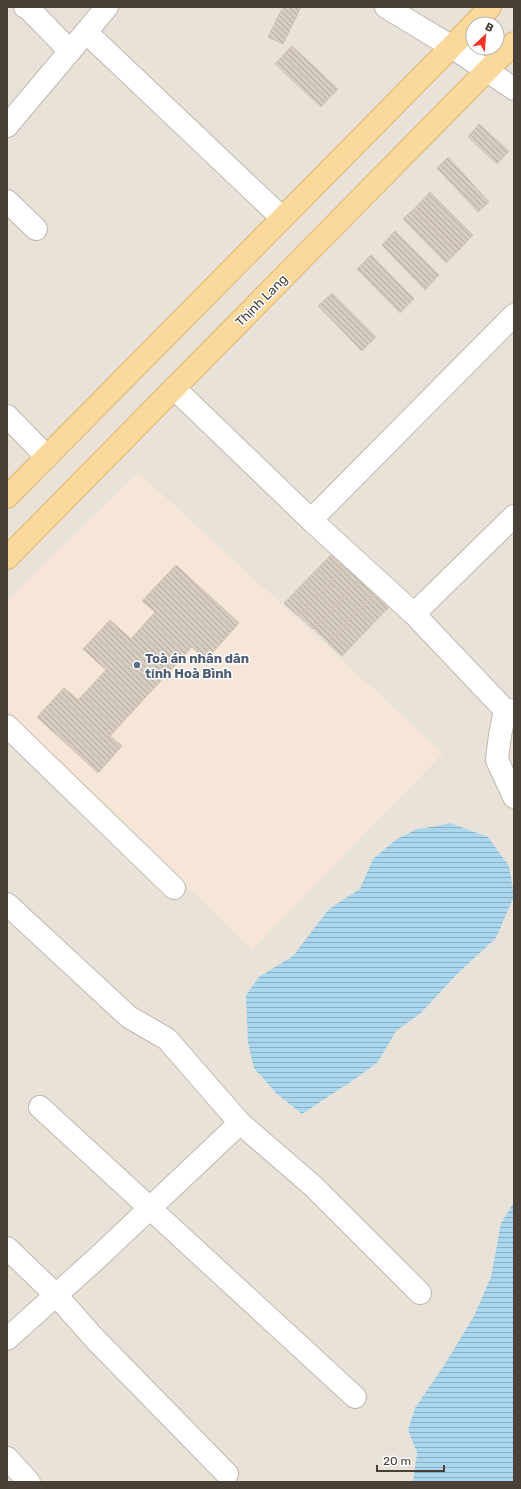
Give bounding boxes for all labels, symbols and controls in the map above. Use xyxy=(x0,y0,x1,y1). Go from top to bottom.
north arrow xyxy=(465,16,505,56)
text: B xyxy=(483,20,496,35)
street label: Thịnh Lang xyxy=(232,271,291,330)
place label: Toà án nhân dân tỉnh Hoà Bình xyxy=(145,651,249,681)
marker: Toà án nhân dân tỉnh Hoà Bình xyxy=(132,660,142,670)
scale bar xyxy=(377,1447,444,1473)
text: 20 m xyxy=(383,1454,411,1468)

